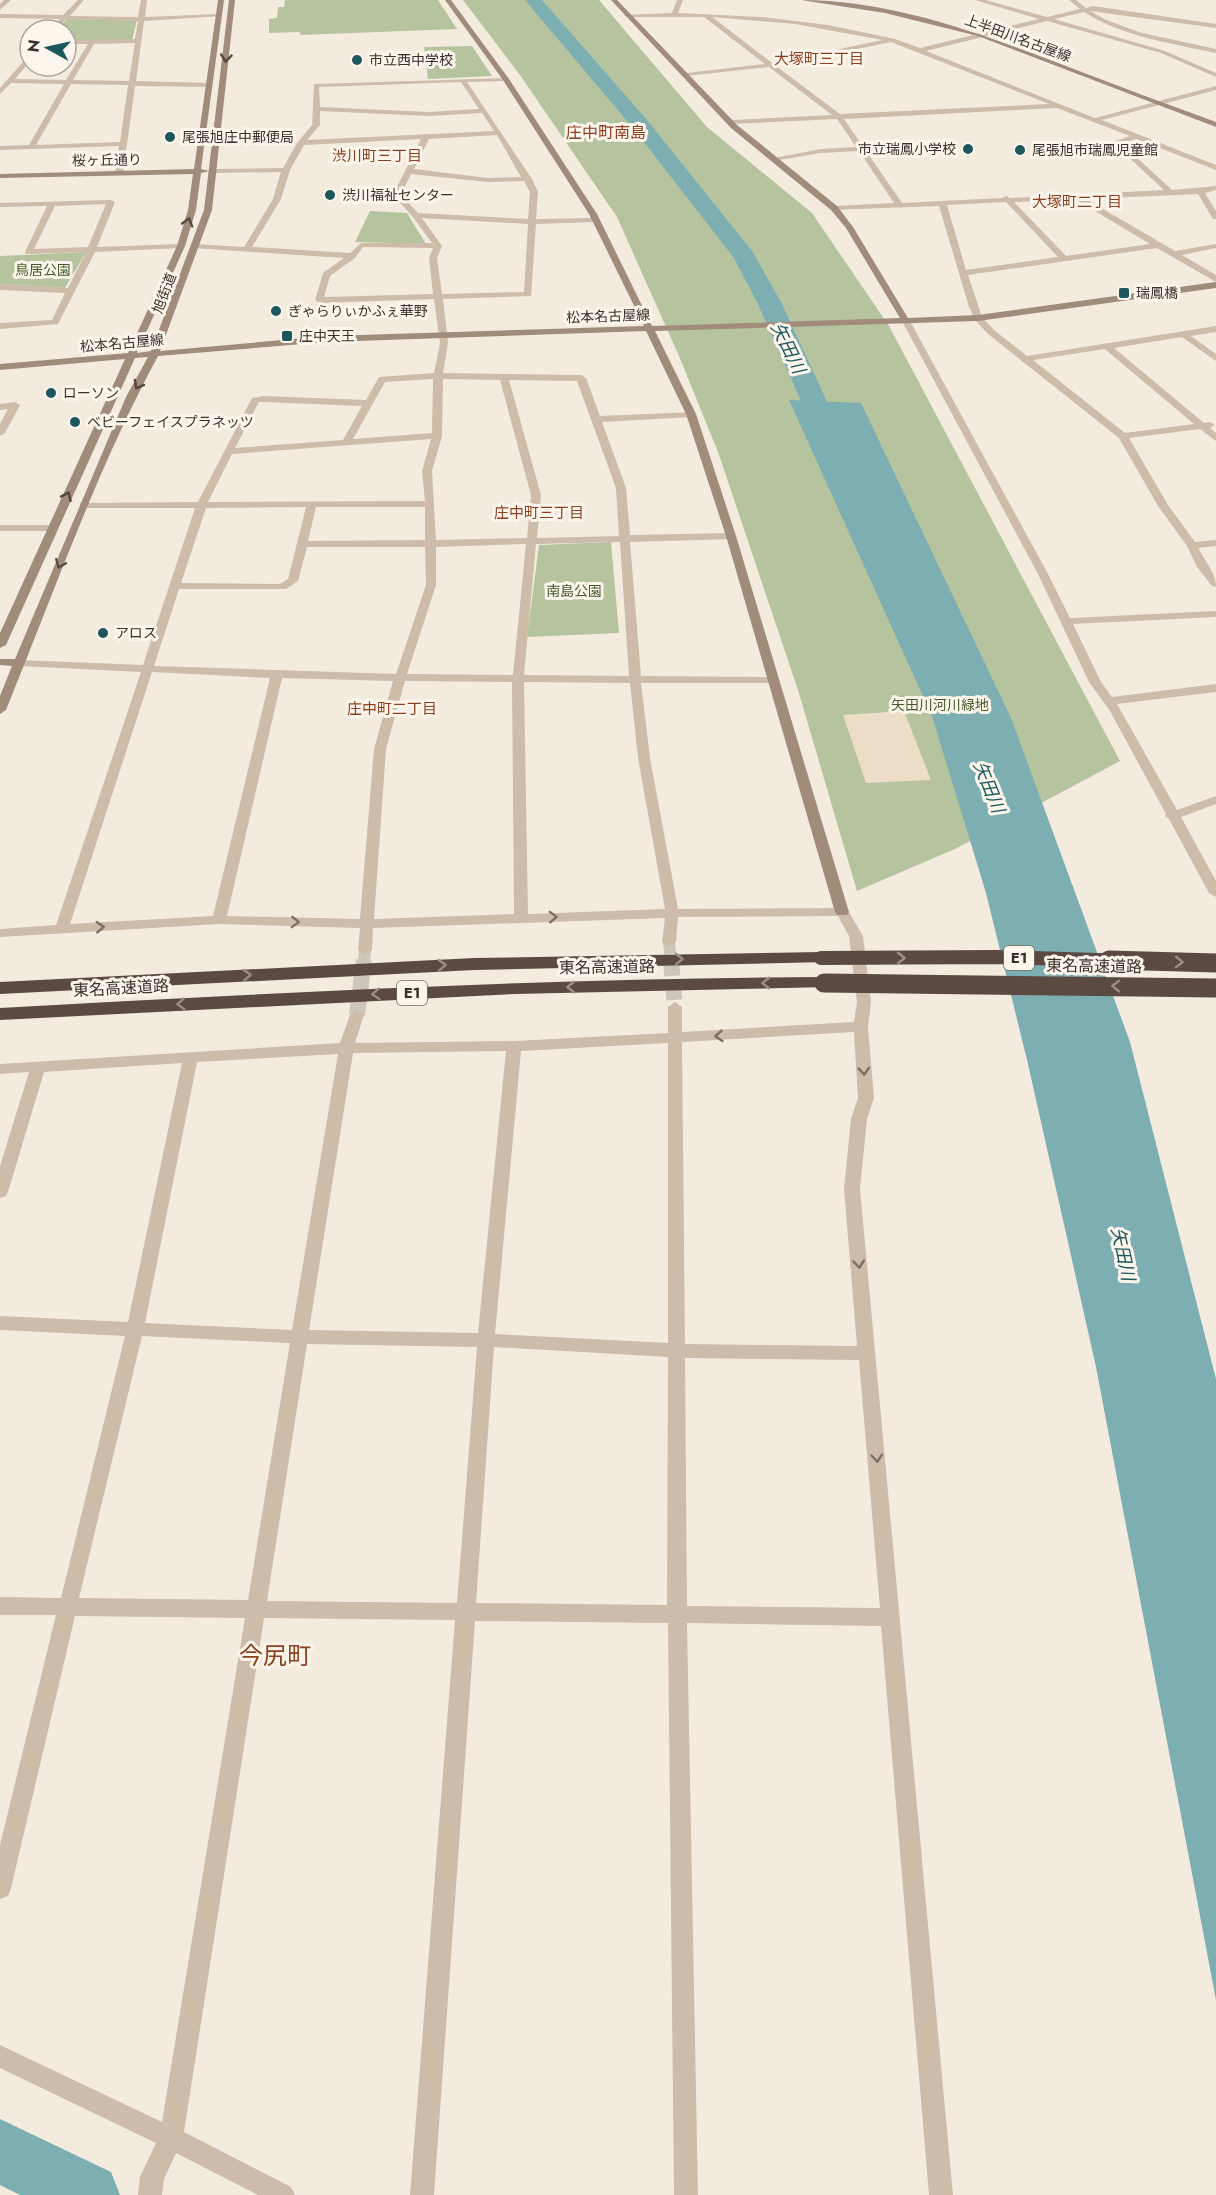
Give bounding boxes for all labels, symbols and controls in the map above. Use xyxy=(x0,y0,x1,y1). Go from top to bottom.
street label: 上半田川名古屋線 xyxy=(962,9,1074,67)
north arrow xyxy=(18,18,78,78)
text: N xyxy=(21,38,46,54)
district label: 大塚町三丁目 xyxy=(774,48,864,70)
place label: 市立西中学校 xyxy=(369,50,453,70)
marker: 市立西中学校 xyxy=(350,53,364,67)
one-way arrow xyxy=(220,54,233,63)
district label: 庄中町南島 xyxy=(566,121,646,144)
place label: 尾張旭庄中郵便局 xyxy=(182,127,294,147)
marker: 尾張旭庄中郵便局 xyxy=(163,130,177,144)
place label: 市立瑞鳳小学校 xyxy=(858,139,956,159)
place label: 尾張旭市瑞鳳児童館 xyxy=(1032,140,1158,160)
marker: 市立瑞鳳小学校 xyxy=(961,142,975,156)
marker: 尾張旭市瑞鳳児童館 xyxy=(1013,143,1027,157)
district label: 渋川町三丁目 xyxy=(332,145,422,167)
street label: 桜ヶ丘通り xyxy=(72,149,142,171)
place label: 渋川福祉センター xyxy=(342,185,454,205)
marker: 渋川福祉センター xyxy=(323,188,337,202)
district label: 大塚町二丁目 xyxy=(1032,191,1122,213)
one-way arrow xyxy=(181,217,193,228)
park label: 鳥居公園 xyxy=(15,260,71,280)
street label: 旭街道 xyxy=(147,270,181,316)
place label: 瑞鳳橋 xyxy=(1136,283,1178,303)
marker: 瑞鳳橋 xyxy=(1117,286,1131,300)
place label: ぎゃらりぃかふぇ華野 xyxy=(288,301,428,321)
marker: ぎゃらりぃかふぇ華野 xyxy=(269,304,283,318)
street label: 松本名古屋線 xyxy=(566,305,650,327)
water label: 矢田川 xyxy=(764,318,812,380)
place label: 庄中天王 xyxy=(299,326,355,346)
street label: 松本名古屋線 xyxy=(79,329,165,357)
marker: 庄中天王 xyxy=(280,329,294,343)
one-way arrow xyxy=(134,379,145,389)
place label: ローソン xyxy=(63,383,119,403)
marker: ローソン xyxy=(44,386,58,400)
place label: ベビーフェイスプラネッツ xyxy=(87,412,254,432)
marker: ベビーフェイスプラネッツ xyxy=(68,415,82,429)
one-way arrow xyxy=(60,491,72,502)
district label: 庄中町三丁目 xyxy=(494,502,584,524)
one-way arrow xyxy=(55,558,67,569)
park label: 南島公園 xyxy=(546,581,602,601)
place label: アロス xyxy=(115,623,157,643)
marker: アロス xyxy=(96,626,110,640)
park label: 矢田川河川緑地 xyxy=(891,695,989,715)
district label: 庄中町二丁目 xyxy=(347,698,437,720)
water label: 矢田川 xyxy=(967,757,1012,819)
one-way arrow xyxy=(548,910,557,923)
one-way arrow xyxy=(291,916,300,928)
one-way arrow xyxy=(96,921,105,934)
road number: E1 xyxy=(1004,946,1034,970)
one-way arrow xyxy=(896,952,905,964)
one-way arrow xyxy=(674,953,683,966)
street label: 東名高速道路 xyxy=(1046,954,1142,978)
street label: 東名高速道路 xyxy=(559,955,655,979)
one-way arrow xyxy=(1175,956,1184,968)
one-way arrow xyxy=(437,959,446,972)
one-way arrow xyxy=(243,968,252,981)
street label: 東名高速道路 xyxy=(72,974,170,1002)
one-way arrow xyxy=(761,977,770,989)
one-way arrow xyxy=(1111,980,1120,993)
road number: E1 xyxy=(397,981,427,1005)
one-way arrow xyxy=(566,981,575,993)
one-way arrow xyxy=(371,988,380,1001)
one-way arrow xyxy=(177,998,186,1011)
one-way arrow xyxy=(714,1029,723,1042)
one-way arrow xyxy=(857,1066,870,1075)
water label: 矢田川 xyxy=(1105,1225,1142,1285)
one-way arrow xyxy=(852,1259,865,1268)
one-way arrow xyxy=(870,1454,883,1463)
district label: 今尻町 xyxy=(239,1638,311,1673)

